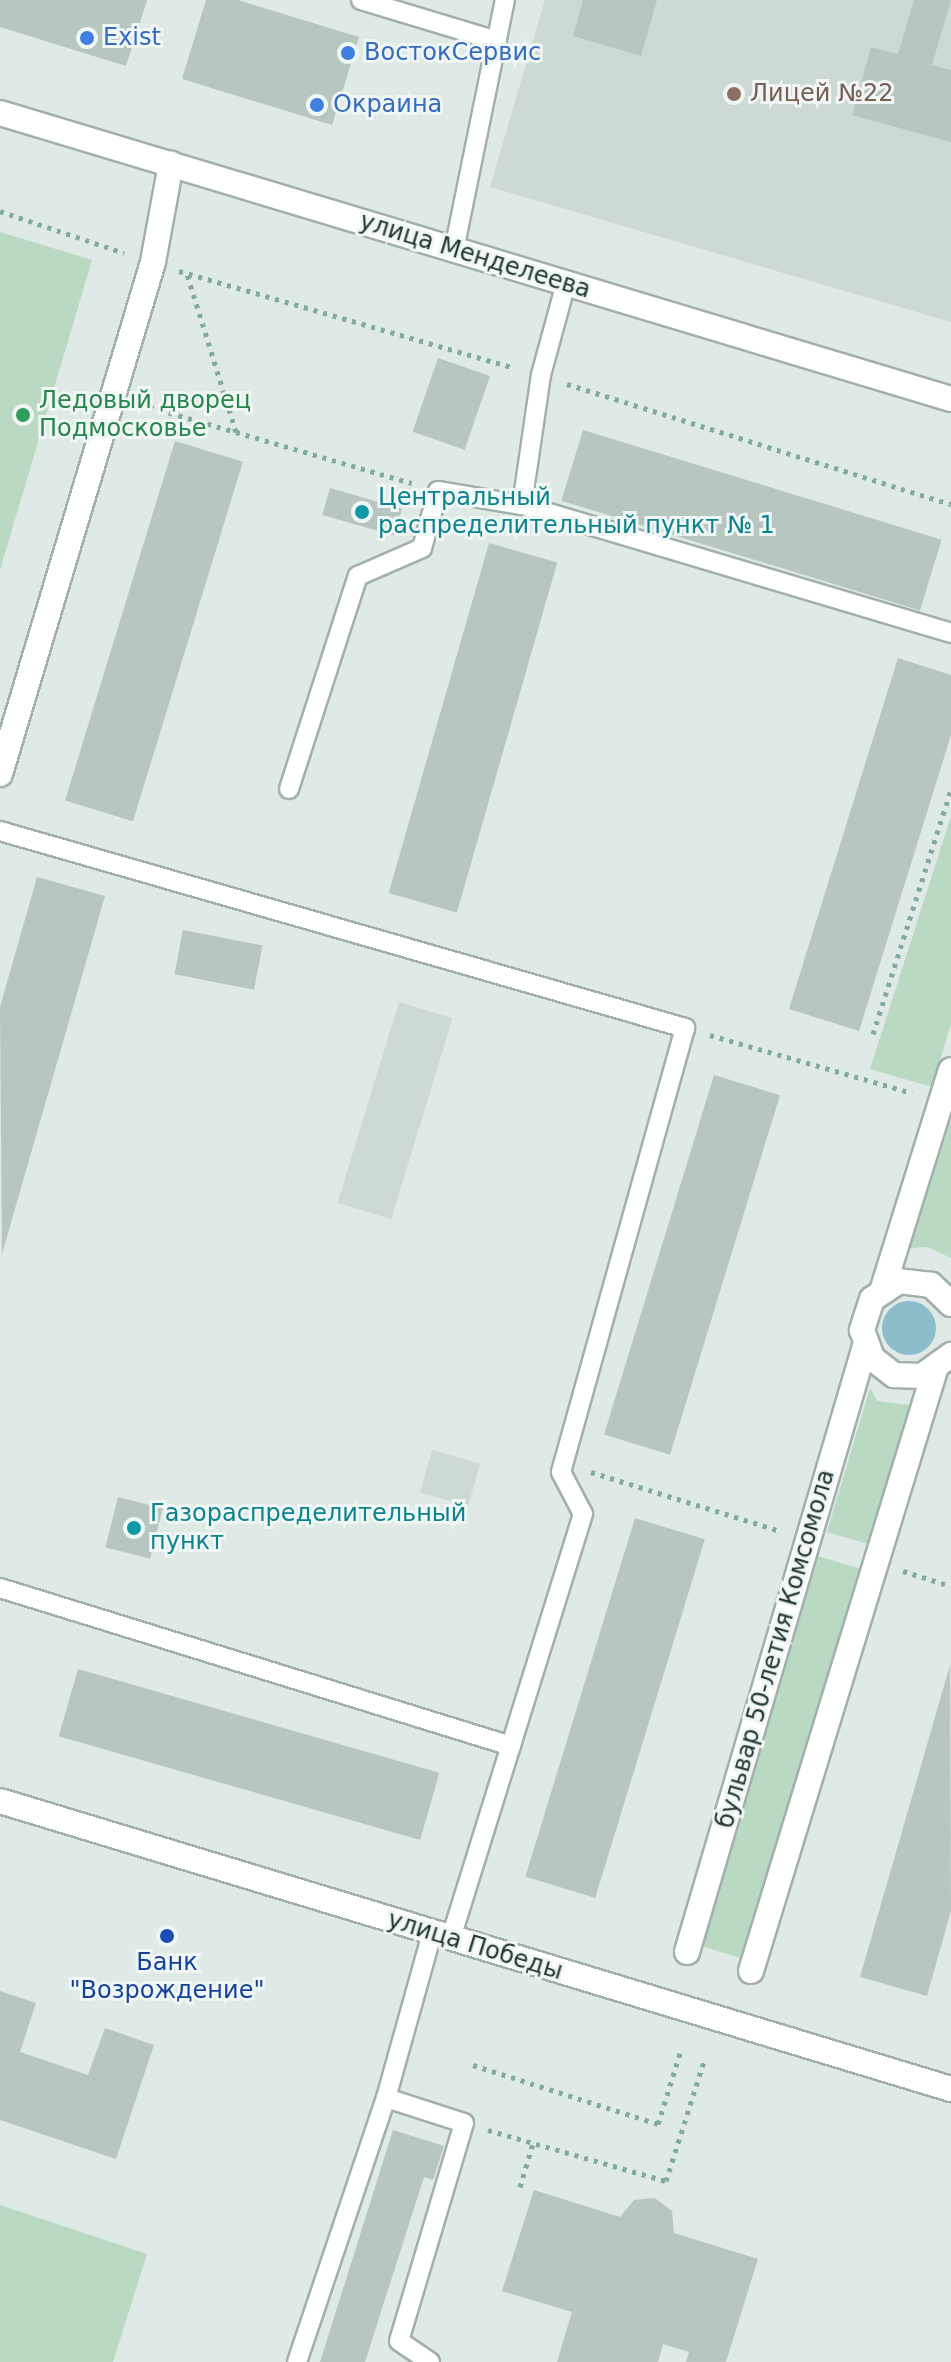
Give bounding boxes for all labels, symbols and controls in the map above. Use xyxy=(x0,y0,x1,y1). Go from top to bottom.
place label: Exist xyxy=(103,24,161,52)
marker: Exist xyxy=(78,29,96,47)
place label: ВостокСервис xyxy=(364,39,541,67)
marker: ВостокСервис xyxy=(339,44,357,62)
place label: Лицей №22 xyxy=(750,80,893,108)
marker: Лицей №22 xyxy=(725,85,743,103)
place label: Окраина xyxy=(333,91,442,119)
marker: Окраина xyxy=(308,96,326,114)
street label: улица Менделеева xyxy=(356,207,594,305)
place label: Ледовый дворец Подмосковье xyxy=(39,387,251,443)
marker: Ледовый дворец Подмосковье xyxy=(14,406,32,424)
place label: Центральный распределительный пункт № 1 xyxy=(378,484,775,540)
marker: Центральный распределительный пункт № 1 xyxy=(353,503,371,521)
street label: бульвар 50-летия Комсомола xyxy=(711,1466,841,1832)
place label: Газораспределительный пункт xyxy=(150,1500,466,1556)
marker: Газораспределительный пункт xyxy=(125,1519,143,1537)
street label: улица Победы xyxy=(384,1906,566,1986)
marker: Банк "Возрождение" xyxy=(158,1927,176,1945)
place label: Банк "Возрождение" xyxy=(70,1949,264,2005)

